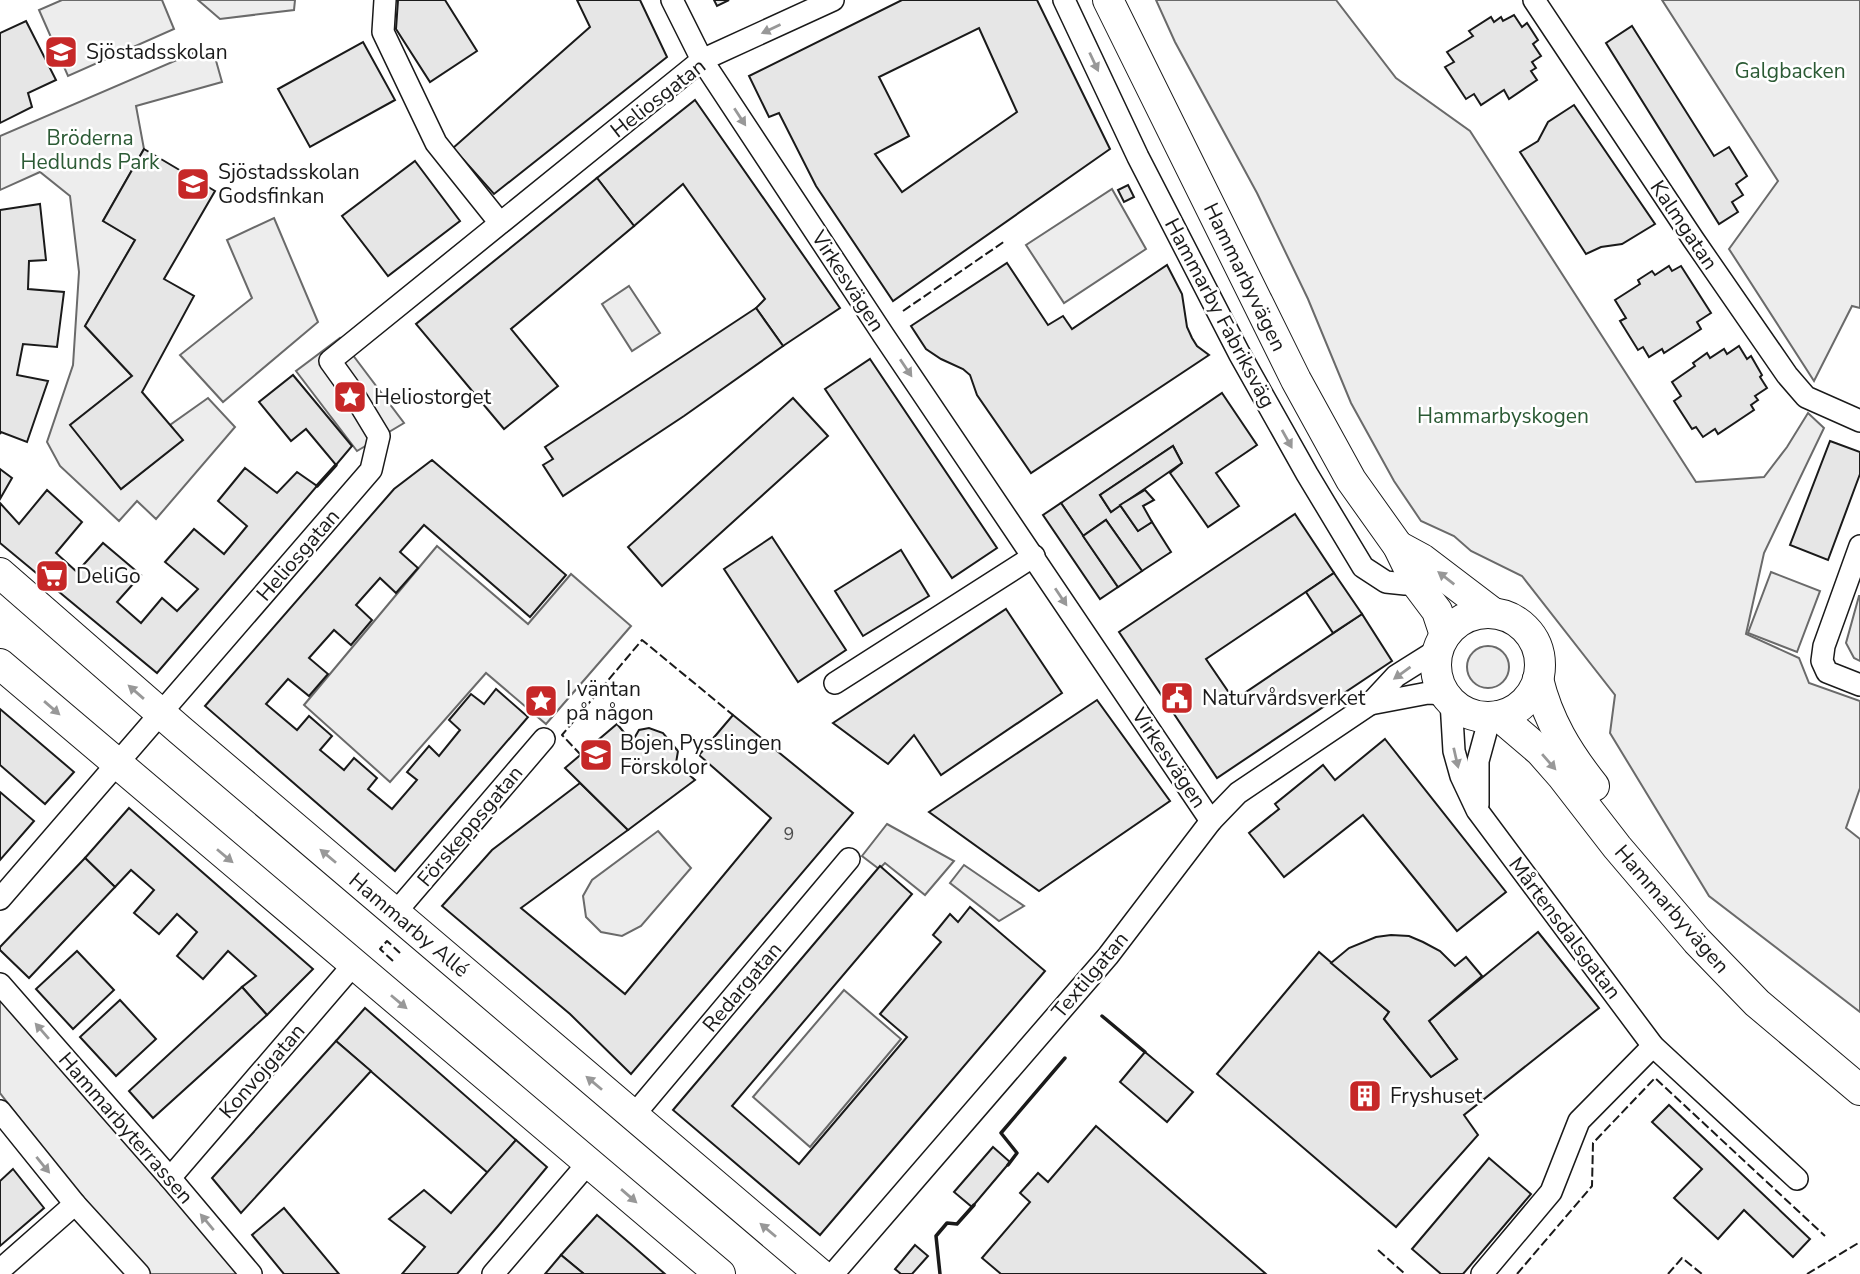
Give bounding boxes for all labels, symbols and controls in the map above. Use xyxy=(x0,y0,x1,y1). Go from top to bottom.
one-way arrow xyxy=(761,23,781,34)
school or university icon: Sjöstadsskolan xyxy=(42,33,80,71)
place label: Sjöstadsskolan xyxy=(86,38,228,66)
street label: Heliosgatan xyxy=(605,52,711,144)
one-way arrow xyxy=(1088,52,1099,72)
park label: Galgbacken xyxy=(1734,57,1846,85)
one-way arrow xyxy=(733,108,747,126)
park label: Bröderna Hedlunds Park xyxy=(21,124,160,176)
place label: Sjöstadsskolan Godsfinkan xyxy=(218,158,360,210)
school or university icon: Sjöstadsskolan Godsfinkan xyxy=(174,165,212,203)
street label: Kalmgatan xyxy=(1644,175,1724,275)
street label: Hammarbyvägen xyxy=(1197,198,1293,356)
street label: Hammarby Fabriksväg xyxy=(1158,213,1282,413)
street label: Virkesvägen xyxy=(804,224,891,337)
one-way arrow xyxy=(899,359,913,377)
place icon: Heliostorget xyxy=(331,378,369,416)
place label: Heliostorget xyxy=(374,383,492,411)
park label: Hammarbyskogen xyxy=(1417,402,1589,430)
one-way arrow xyxy=(1281,429,1293,448)
street label: Heliosgatan xyxy=(250,503,346,607)
supermarket icon: DeliGo xyxy=(33,557,71,595)
place label: DeliGo xyxy=(76,562,141,590)
one-way arrow xyxy=(1438,571,1456,586)
one-way arrow xyxy=(1055,587,1068,607)
one-way arrow xyxy=(1393,666,1411,680)
place label: I väntan på någon xyxy=(566,675,654,727)
public building icon: Naturvårdsverket xyxy=(1158,679,1196,717)
place icon: I väntan på någon xyxy=(522,682,560,720)
place label: Naturvårdsverket xyxy=(1202,684,1366,712)
one-way arrow xyxy=(128,685,145,700)
one-way arrow xyxy=(43,700,60,715)
street label: Virkesvägen xyxy=(1125,702,1213,814)
place label: Bojen Pysslingen Förskolor xyxy=(620,729,782,781)
school or university icon: Bojen Pysslingen Förskolor xyxy=(577,736,615,774)
one-way arrow xyxy=(1451,747,1462,769)
one-way arrow xyxy=(1541,753,1556,770)
street label: Förskeppsgatan xyxy=(411,759,529,893)
house number: 9 xyxy=(784,822,794,846)
street label: Hammarbyvägen xyxy=(1608,839,1736,979)
one-way arrow xyxy=(216,848,234,863)
one-way arrow xyxy=(319,849,336,864)
street label: Mårtensdalsgatan xyxy=(1502,851,1628,1005)
street label: Hammarby Allé xyxy=(343,866,475,984)
street label: Textilgatan xyxy=(1045,926,1135,1024)
street label: Redargatan xyxy=(696,936,788,1038)
one-way arrow xyxy=(390,994,407,1009)
street label: Konvojgatan xyxy=(213,1017,311,1125)
one-way arrow xyxy=(35,1023,50,1040)
street label: Hammarbyterrassen xyxy=(52,1046,200,1210)
one-way arrow xyxy=(586,1075,604,1090)
building icon: Fryshuset xyxy=(1346,1077,1384,1115)
place label: Fryshuset xyxy=(1390,1082,1483,1110)
one-way arrow xyxy=(35,1156,50,1173)
one-way arrow xyxy=(620,1188,638,1204)
one-way arrow xyxy=(200,1213,215,1230)
one-way arrow xyxy=(759,1223,776,1238)

